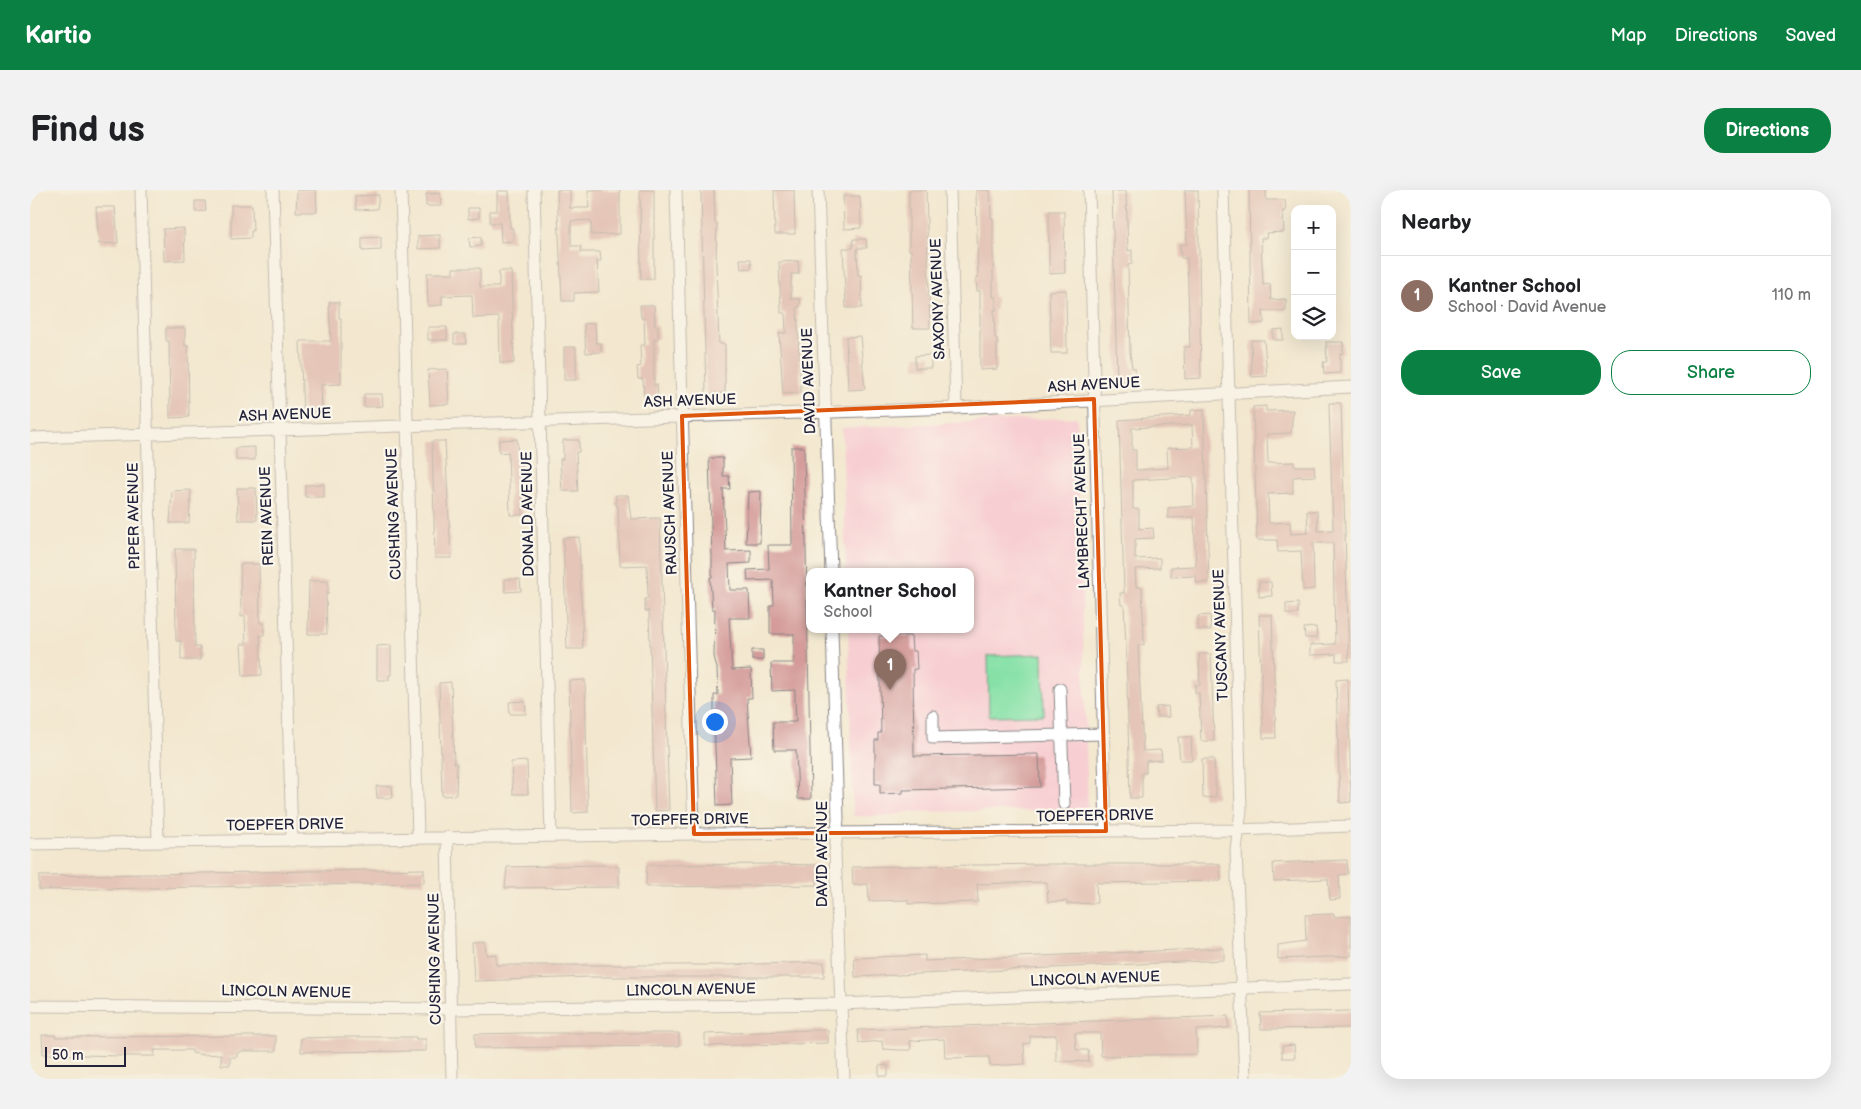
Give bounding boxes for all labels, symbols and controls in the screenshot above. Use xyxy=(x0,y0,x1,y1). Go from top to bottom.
text: Kartio xyxy=(25,21,92,50)
text: Map xyxy=(1611,25,1647,46)
text: Directions xyxy=(1675,25,1757,46)
text: Saved xyxy=(1785,25,1836,46)
button: Directions xyxy=(1704,108,1831,153)
text: Find us xyxy=(30,109,145,152)
map controls xyxy=(1291,205,1336,340)
button: + xyxy=(1291,205,1336,250)
text: Nearby xyxy=(1401,210,1471,235)
street label: SAXONY AVENUE xyxy=(926,238,950,360)
button: − xyxy=(1291,250,1336,295)
text: Kantner School xyxy=(1448,275,1581,298)
text: 1 xyxy=(1414,286,1420,305)
text: 110 m xyxy=(1772,286,1811,305)
button: layers xyxy=(1291,295,1336,340)
text: School · David Avenue xyxy=(1448,298,1606,317)
street label: DAVID AVENUE xyxy=(798,327,820,435)
button: Save xyxy=(1401,350,1601,395)
button: Share xyxy=(1611,350,1811,395)
street label: ASH AVENUE xyxy=(1047,373,1141,397)
street label: ASH AVENUE xyxy=(643,390,737,412)
street label: ASH AVENUE xyxy=(238,404,332,426)
street label: LAMBRECHT AVENUE xyxy=(1070,433,1094,589)
street label: CUSHING AVENUE xyxy=(382,448,406,580)
street label: RAUSCH AVENUE xyxy=(658,450,682,575)
street label: DONALD AVENUE xyxy=(517,451,539,577)
street label: PIPER AVENUE xyxy=(124,462,144,570)
street label: REIN AVENUE xyxy=(256,466,278,566)
popup xyxy=(806,568,974,633)
street label: TUSCANY AVENUE xyxy=(1209,569,1233,701)
text: Kantner School xyxy=(824,580,956,603)
text: School xyxy=(824,603,872,622)
pin: 1 xyxy=(874,649,906,690)
your location xyxy=(702,709,728,735)
street label: DAVID AVENUE xyxy=(813,801,832,907)
street label: TOEPFER DRIVE xyxy=(1036,805,1154,827)
street label: TOEPFER DRIVE xyxy=(631,809,749,831)
street label: TOEPFER DRIVE xyxy=(226,814,344,836)
street label: CUSHING AVENUE xyxy=(424,893,446,1025)
street label: LINCOLN AVENUE xyxy=(1030,967,1160,991)
street label: LINCOLN AVENUE xyxy=(626,979,756,1001)
street label: LINCOLN AVENUE xyxy=(221,981,351,1003)
scale bar xyxy=(45,1044,126,1067)
text: 50 m xyxy=(52,1047,84,1064)

